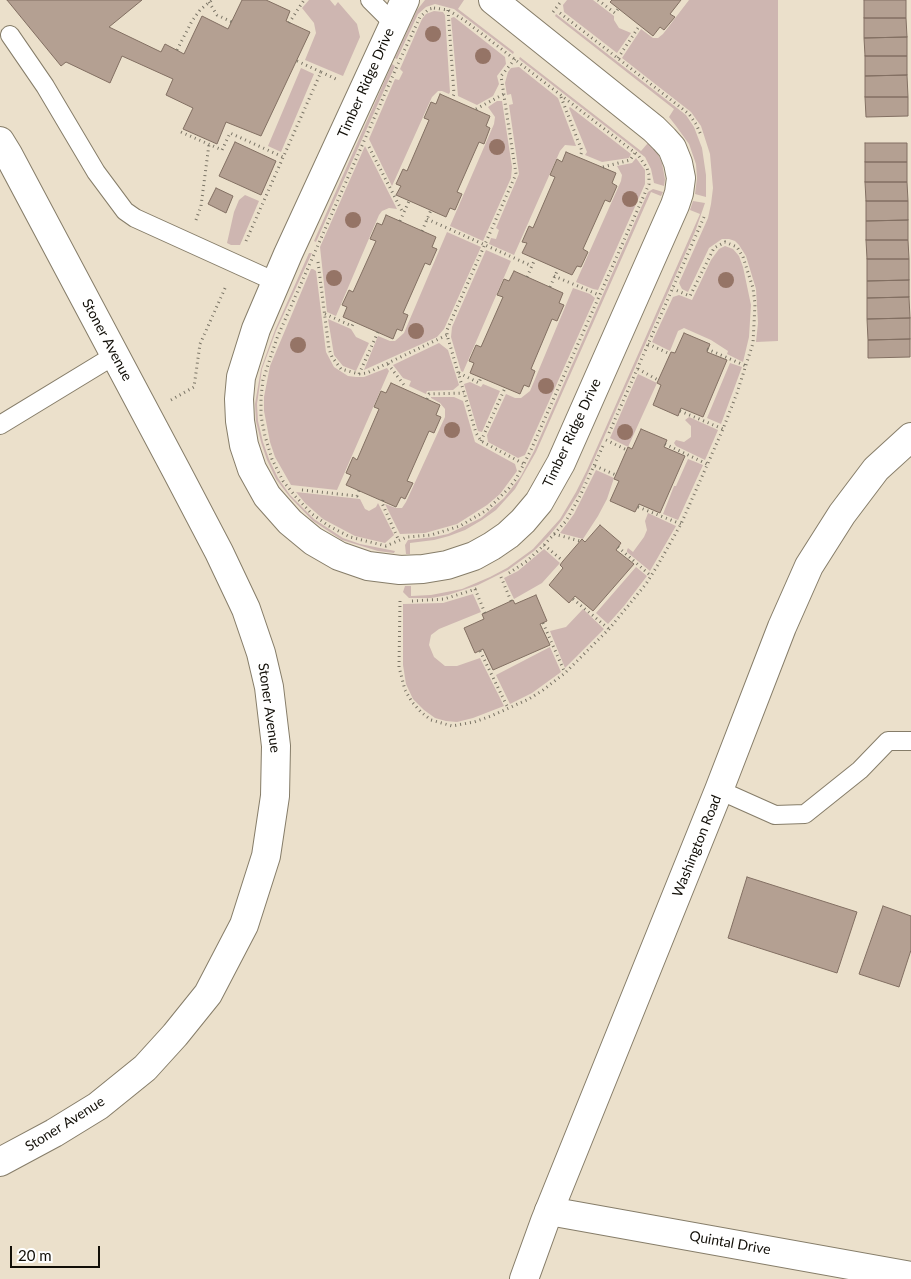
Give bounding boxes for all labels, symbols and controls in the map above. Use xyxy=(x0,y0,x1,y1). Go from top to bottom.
street label: Timber Ridge Drive xyxy=(334,25,398,141)
street label: Stoner Avenue xyxy=(78,296,136,384)
street label: Timber Ridge Drive xyxy=(539,376,605,490)
street label: Stoner Avenue xyxy=(254,662,284,754)
street label: Washington Road xyxy=(669,793,725,899)
street label: Stoner Avenue xyxy=(22,1093,108,1155)
street label: Quintal Drive xyxy=(688,1228,772,1258)
scale bar xyxy=(12,1236,102,1268)
text: 20 m xyxy=(18,1246,52,1264)

